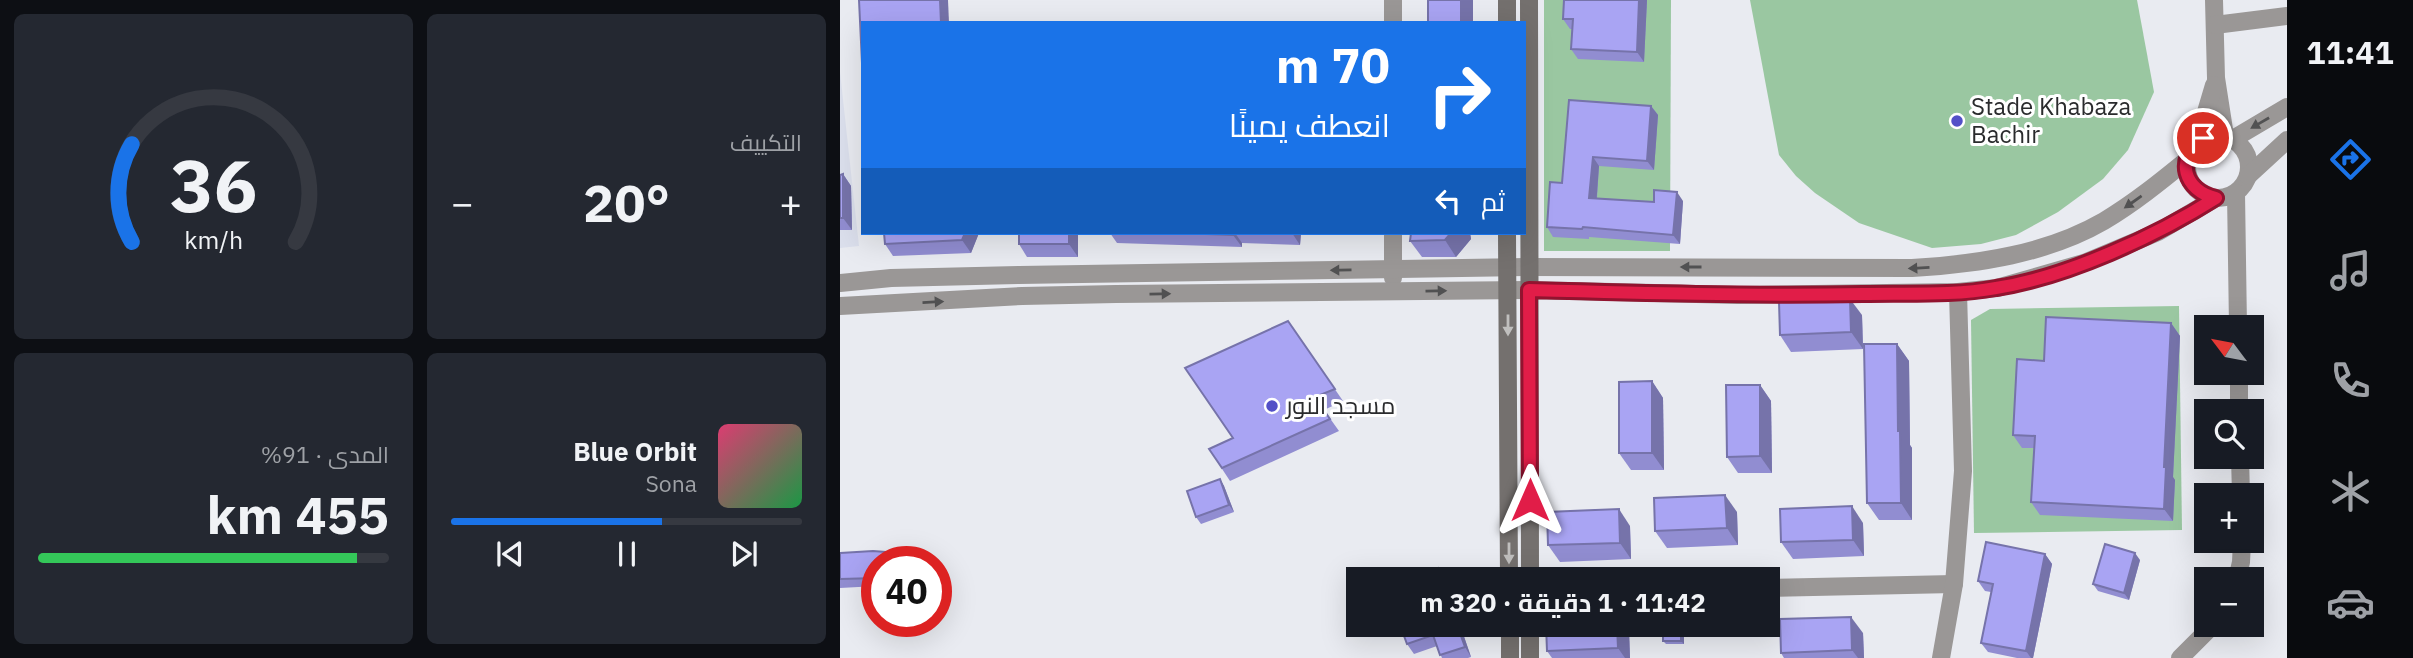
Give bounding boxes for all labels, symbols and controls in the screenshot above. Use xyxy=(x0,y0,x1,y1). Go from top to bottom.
text: 11:41 xyxy=(2306,31,2394,73)
text: 70 m xyxy=(1276,33,1390,96)
icon: right xyxy=(1414,49,1505,140)
place label: Stade Khabaza Bachir xyxy=(1971,90,2131,150)
text: انعطف يمينًا xyxy=(1229,104,1390,146)
pin xyxy=(2173,108,2233,168)
marker: Stade Khabaza Bachir xyxy=(1949,113,1965,129)
one-way arrow xyxy=(2251,117,2270,129)
icon: arrive xyxy=(2184,119,2222,157)
text: التكييف xyxy=(730,127,802,157)
icon: directions xyxy=(2326,135,2375,184)
text: 36 xyxy=(170,138,257,233)
text: 20° xyxy=(583,169,670,236)
text: − xyxy=(451,178,474,227)
text: + xyxy=(779,178,802,227)
icon: left xyxy=(1429,182,1467,220)
text: ثم xyxy=(1481,184,1505,218)
one-way arrow xyxy=(2124,195,2142,209)
text: km/h xyxy=(184,223,243,256)
icon: music xyxy=(2326,246,2375,295)
one-way arrow xyxy=(1680,261,1702,273)
one-way arrow xyxy=(1908,262,1930,273)
one-way arrow xyxy=(1330,264,1352,276)
one-way arrow xyxy=(1426,285,1448,297)
one-way arrow xyxy=(1149,288,1171,300)
one-way arrow xyxy=(922,296,944,307)
one-way arrow xyxy=(1502,315,1514,337)
north arrow xyxy=(2194,315,2264,385)
map controls xyxy=(2194,315,2264,637)
icon: phone xyxy=(2326,356,2375,405)
place label: مسجد النور xyxy=(1284,389,1395,421)
marker: مسجد النور xyxy=(1264,398,1280,414)
button: search xyxy=(2194,399,2264,469)
text: Blue Orbit xyxy=(573,434,697,468)
text: المدى · 91% xyxy=(261,439,389,469)
position arrow xyxy=(1493,463,1567,537)
icon: climate xyxy=(2326,467,2375,516)
text: Sona xyxy=(645,468,697,498)
text: 455 km xyxy=(207,481,389,548)
button: + xyxy=(2194,483,2264,553)
icon: previous xyxy=(491,535,529,573)
icon: pause xyxy=(608,535,646,573)
icon: next xyxy=(725,535,763,573)
one-way arrow xyxy=(1503,542,1515,564)
speed limit sign: 40 xyxy=(861,546,952,637)
button: − xyxy=(2194,567,2264,637)
icon: car xyxy=(2326,578,2375,627)
text: 11:42 · 1 دقيقة · 320 m xyxy=(1420,585,1706,619)

